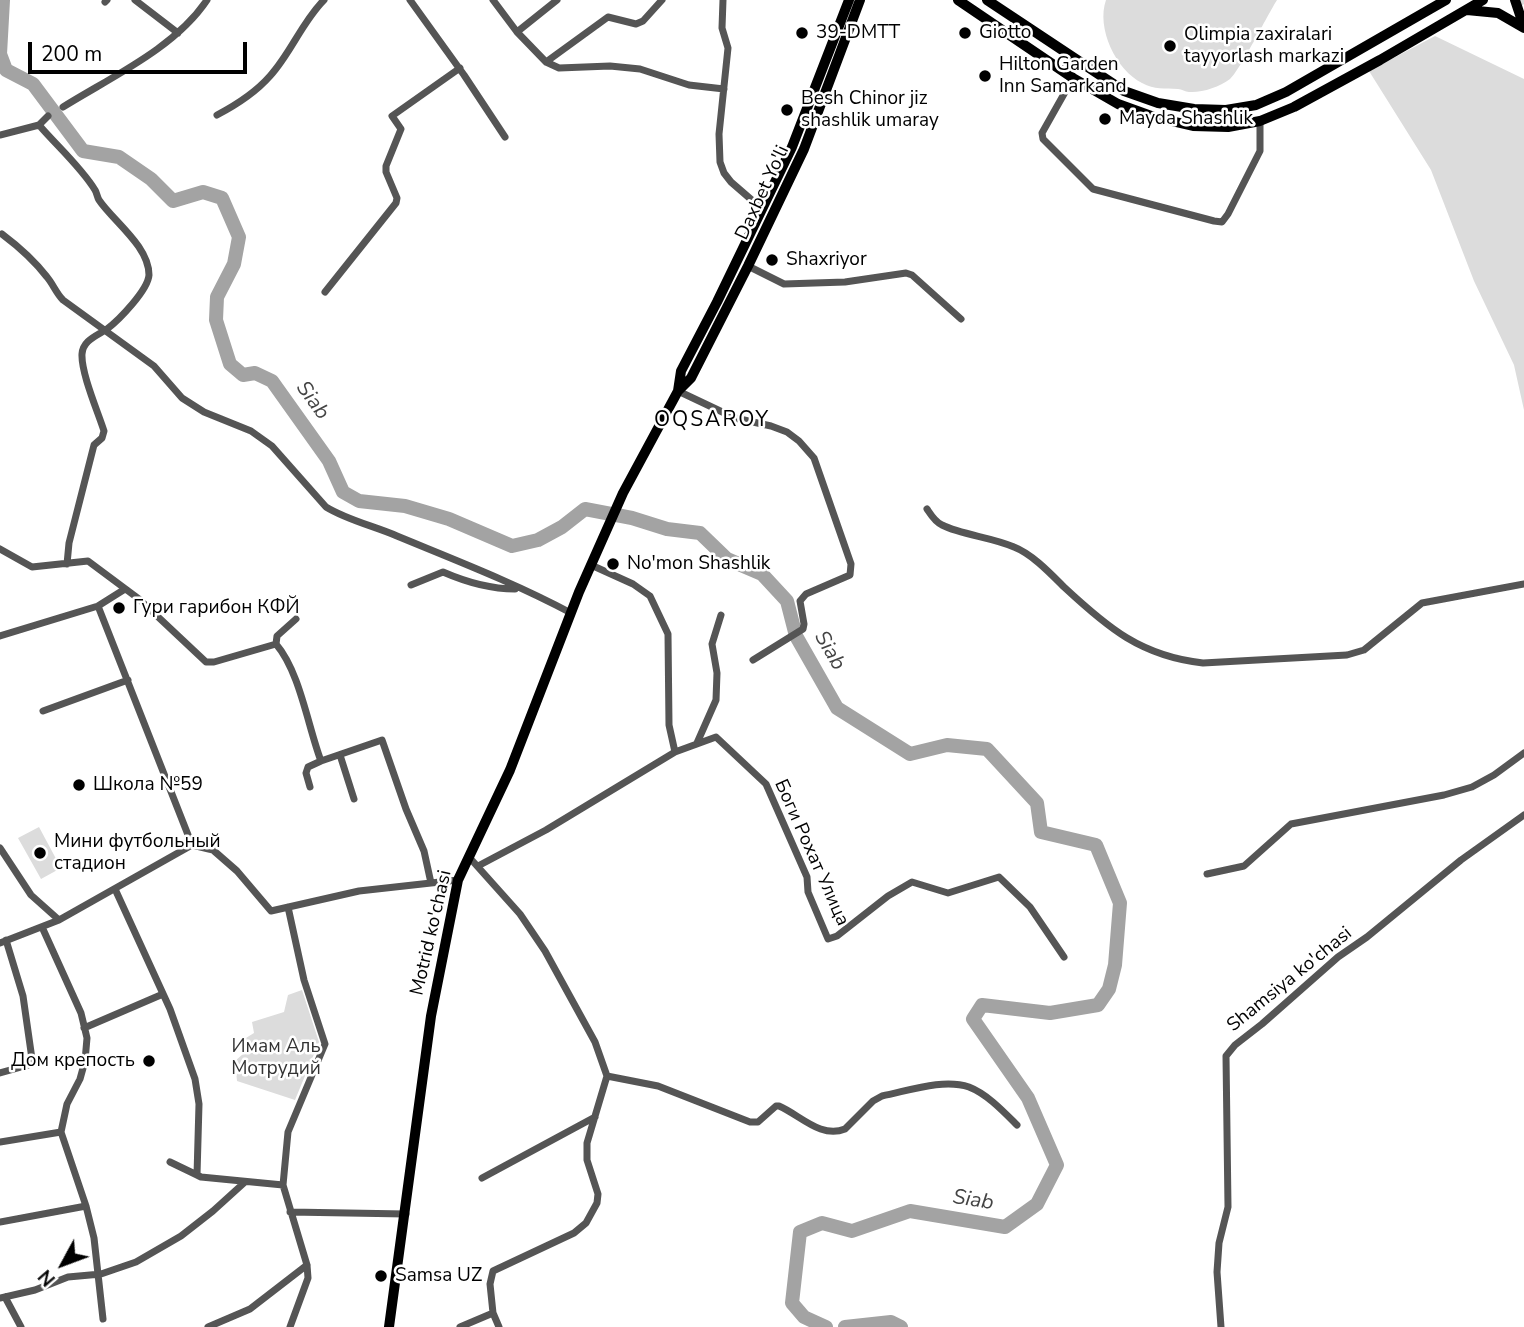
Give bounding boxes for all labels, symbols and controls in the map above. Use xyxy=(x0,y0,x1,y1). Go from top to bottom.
place label: 39-DMTT xyxy=(816,22,900,44)
place label: Giotto xyxy=(979,22,1031,44)
place label: Olimpia zaxiralari tayyorlash markazi xyxy=(1184,24,1344,68)
marker: 39-DMTT xyxy=(794,25,810,41)
marker: Giotto xyxy=(957,25,973,41)
scale bar xyxy=(32,28,250,72)
marker: Olimpia zaxiralari tayyorlash markazi xyxy=(1162,38,1178,54)
text: 200 m xyxy=(41,40,102,68)
place label: Hilton Garden Inn Samarkand xyxy=(999,54,1127,98)
marker: Hilton Garden Inn Samarkand xyxy=(977,68,993,84)
place label: Besh Chinor jiz shashlik umaray xyxy=(801,88,939,132)
marker: Besh Chinor jiz shashlik umaray xyxy=(779,102,795,118)
place label: Mayda Shashlik xyxy=(1119,108,1253,130)
marker: Mayda Shashlik xyxy=(1097,111,1113,127)
street label: Daxbet Yo'li xyxy=(731,142,795,244)
place label: Shaxriyor xyxy=(786,249,867,271)
marker: Shaxriyor xyxy=(764,252,780,268)
water label: Siab xyxy=(290,377,334,425)
district label: OQSAROY xyxy=(655,408,769,434)
place label: No'mon Shashlik xyxy=(627,553,770,575)
marker: No'mon Shashlik xyxy=(605,556,621,572)
place label: Гури гарибон КФЙ xyxy=(133,597,299,619)
marker: Гури гарибон КФЙ xyxy=(111,600,127,616)
water label: Siab xyxy=(808,627,850,675)
place label: Школа №59 xyxy=(93,774,203,796)
street label: Боги Рохат Улица xyxy=(769,776,853,930)
marker: Школа №59 xyxy=(71,777,87,793)
place label: Мини футбольный стадион xyxy=(54,831,221,875)
marker: Мини футбольный стадион xyxy=(32,845,48,861)
street label: Motrid ko'chasi xyxy=(407,868,457,998)
street label: Shamsiya ko'chasi xyxy=(1223,923,1357,1037)
park label: Имам Аль Мотрудий xyxy=(231,1036,321,1080)
place label: Дом крепость xyxy=(11,1050,135,1072)
marker: Дом крепость xyxy=(141,1053,157,1069)
water label: Siab xyxy=(951,1185,995,1217)
north arrow xyxy=(28,1229,98,1299)
text: N xyxy=(33,1264,62,1292)
place label: Samsa UZ xyxy=(395,1265,482,1287)
marker: Samsa UZ xyxy=(373,1268,389,1284)

